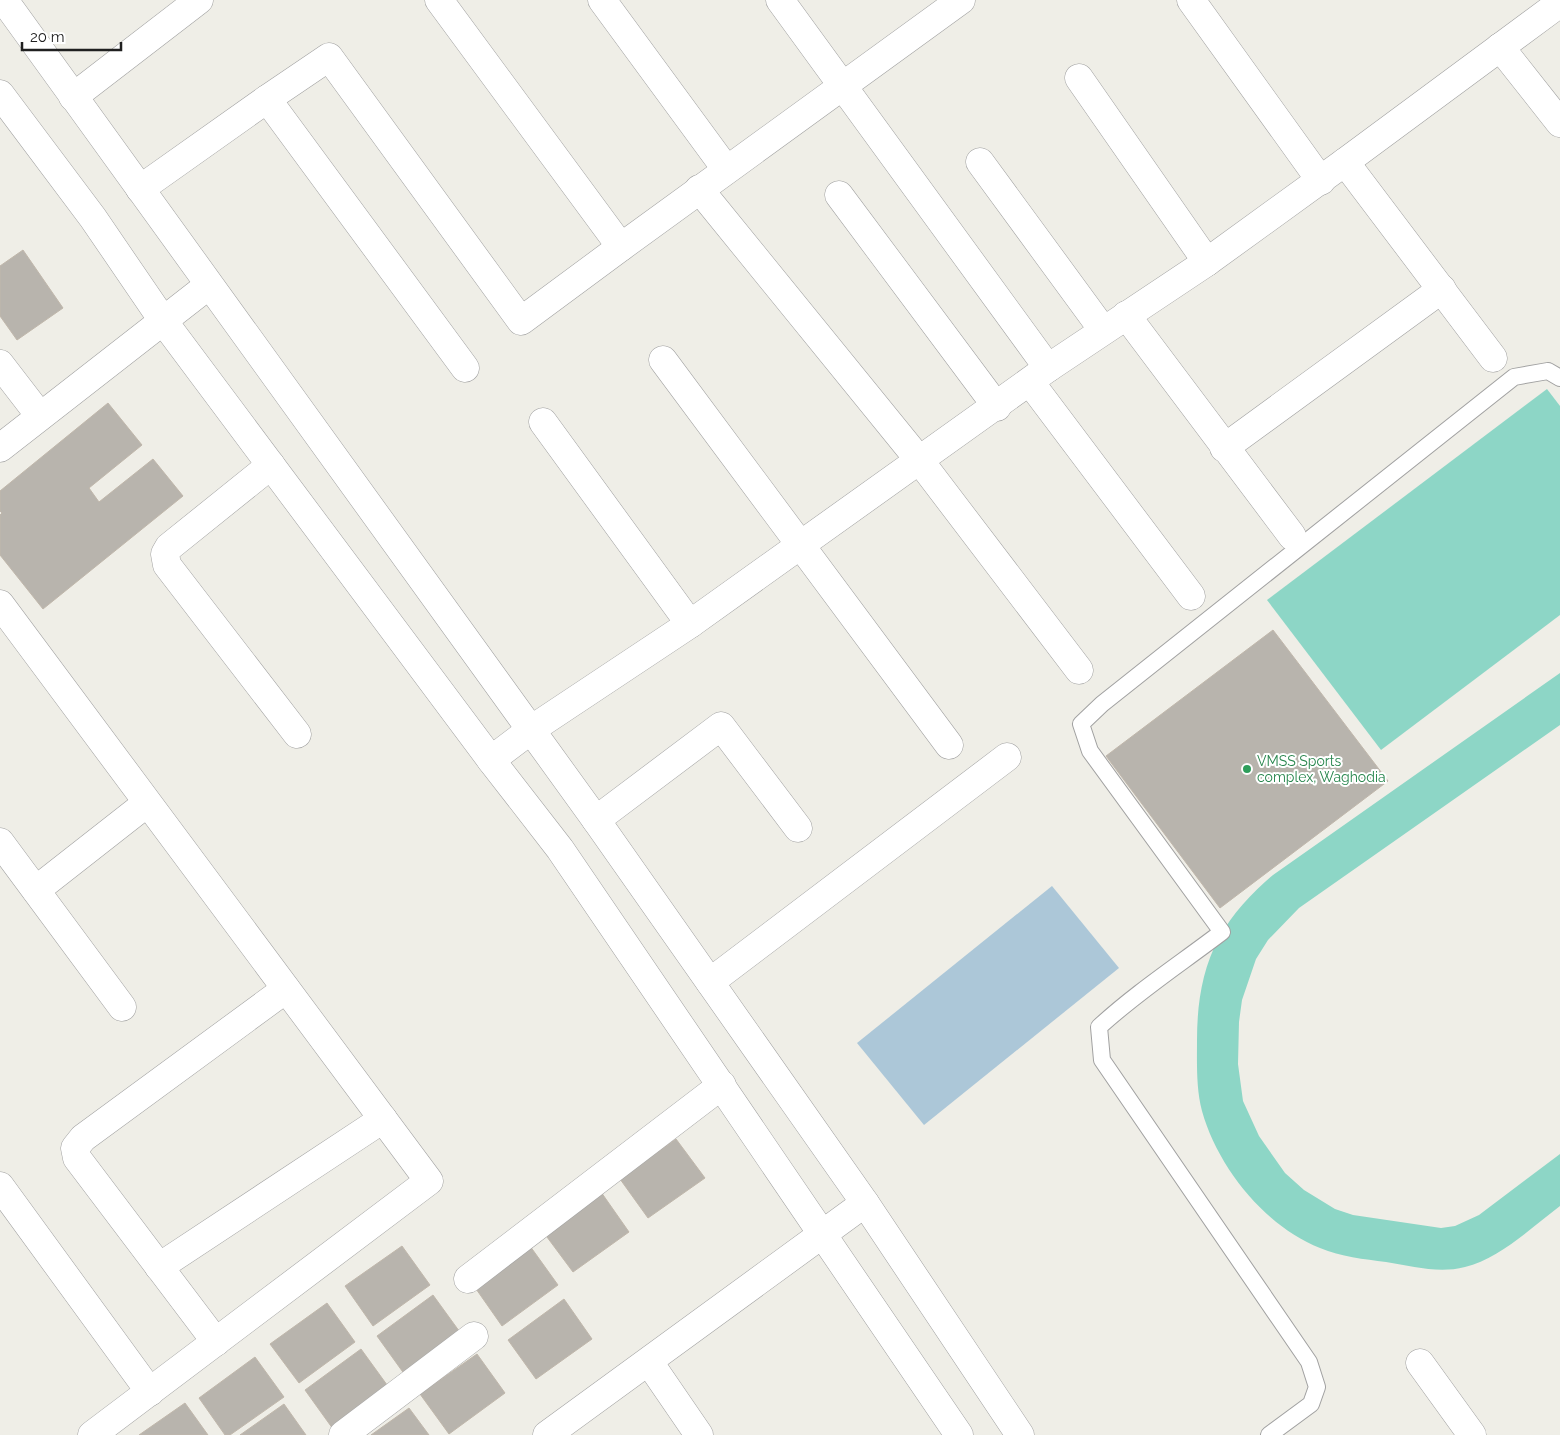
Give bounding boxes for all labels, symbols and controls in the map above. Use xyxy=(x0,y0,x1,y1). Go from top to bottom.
scale bar xyxy=(22,20,121,52)
text: 20 m xyxy=(30,28,65,46)
place label: VMSS Sports complex, Waghodia xyxy=(1257,753,1386,785)
marker: VMSS Sports complex, Waghodia xyxy=(1241,763,1253,775)

